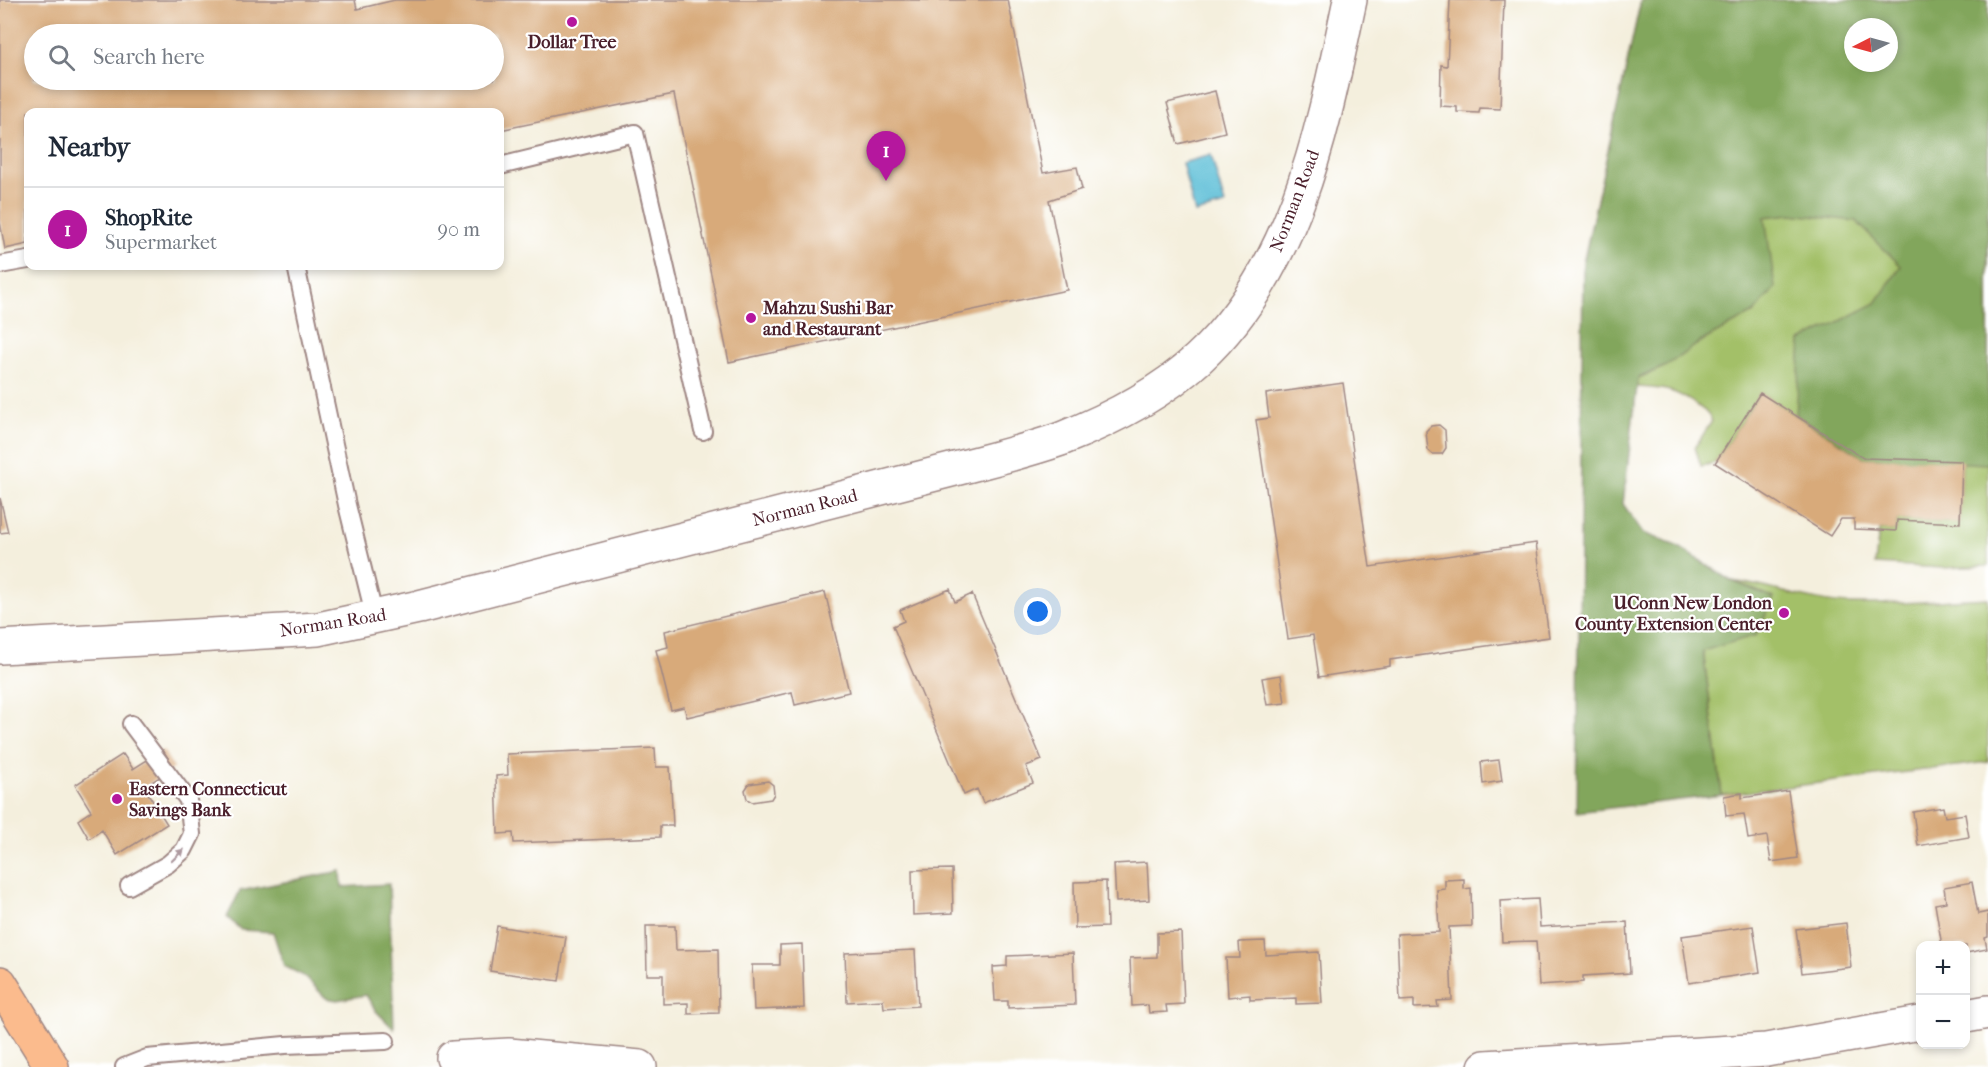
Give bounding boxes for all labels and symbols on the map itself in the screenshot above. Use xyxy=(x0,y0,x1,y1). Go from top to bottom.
marker: Dollar Tree xyxy=(565,15,579,29)
north arrow xyxy=(1844,18,1898,72)
place label: Dollar Tree xyxy=(528,32,616,53)
pin: 1 xyxy=(866,132,906,181)
street label: Norman Road xyxy=(1266,147,1324,255)
place label: Mahzu Sushi Bar and Restaurant xyxy=(762,298,893,340)
marker: Mahzu Sushi Bar and Restaurant xyxy=(744,311,758,325)
street label: Norman Road xyxy=(750,485,860,531)
place label: UConn New London County Extension Center xyxy=(1575,593,1773,635)
your location xyxy=(1023,597,1052,626)
street label: Norman Road xyxy=(278,604,388,642)
marker: UConn New London County Extension Center xyxy=(1777,606,1791,620)
place label: Eastern Connecticut Savings Bank xyxy=(129,779,288,821)
marker: Eastern Connecticut Savings Bank xyxy=(110,792,124,806)
one-way arrow xyxy=(170,848,185,862)

